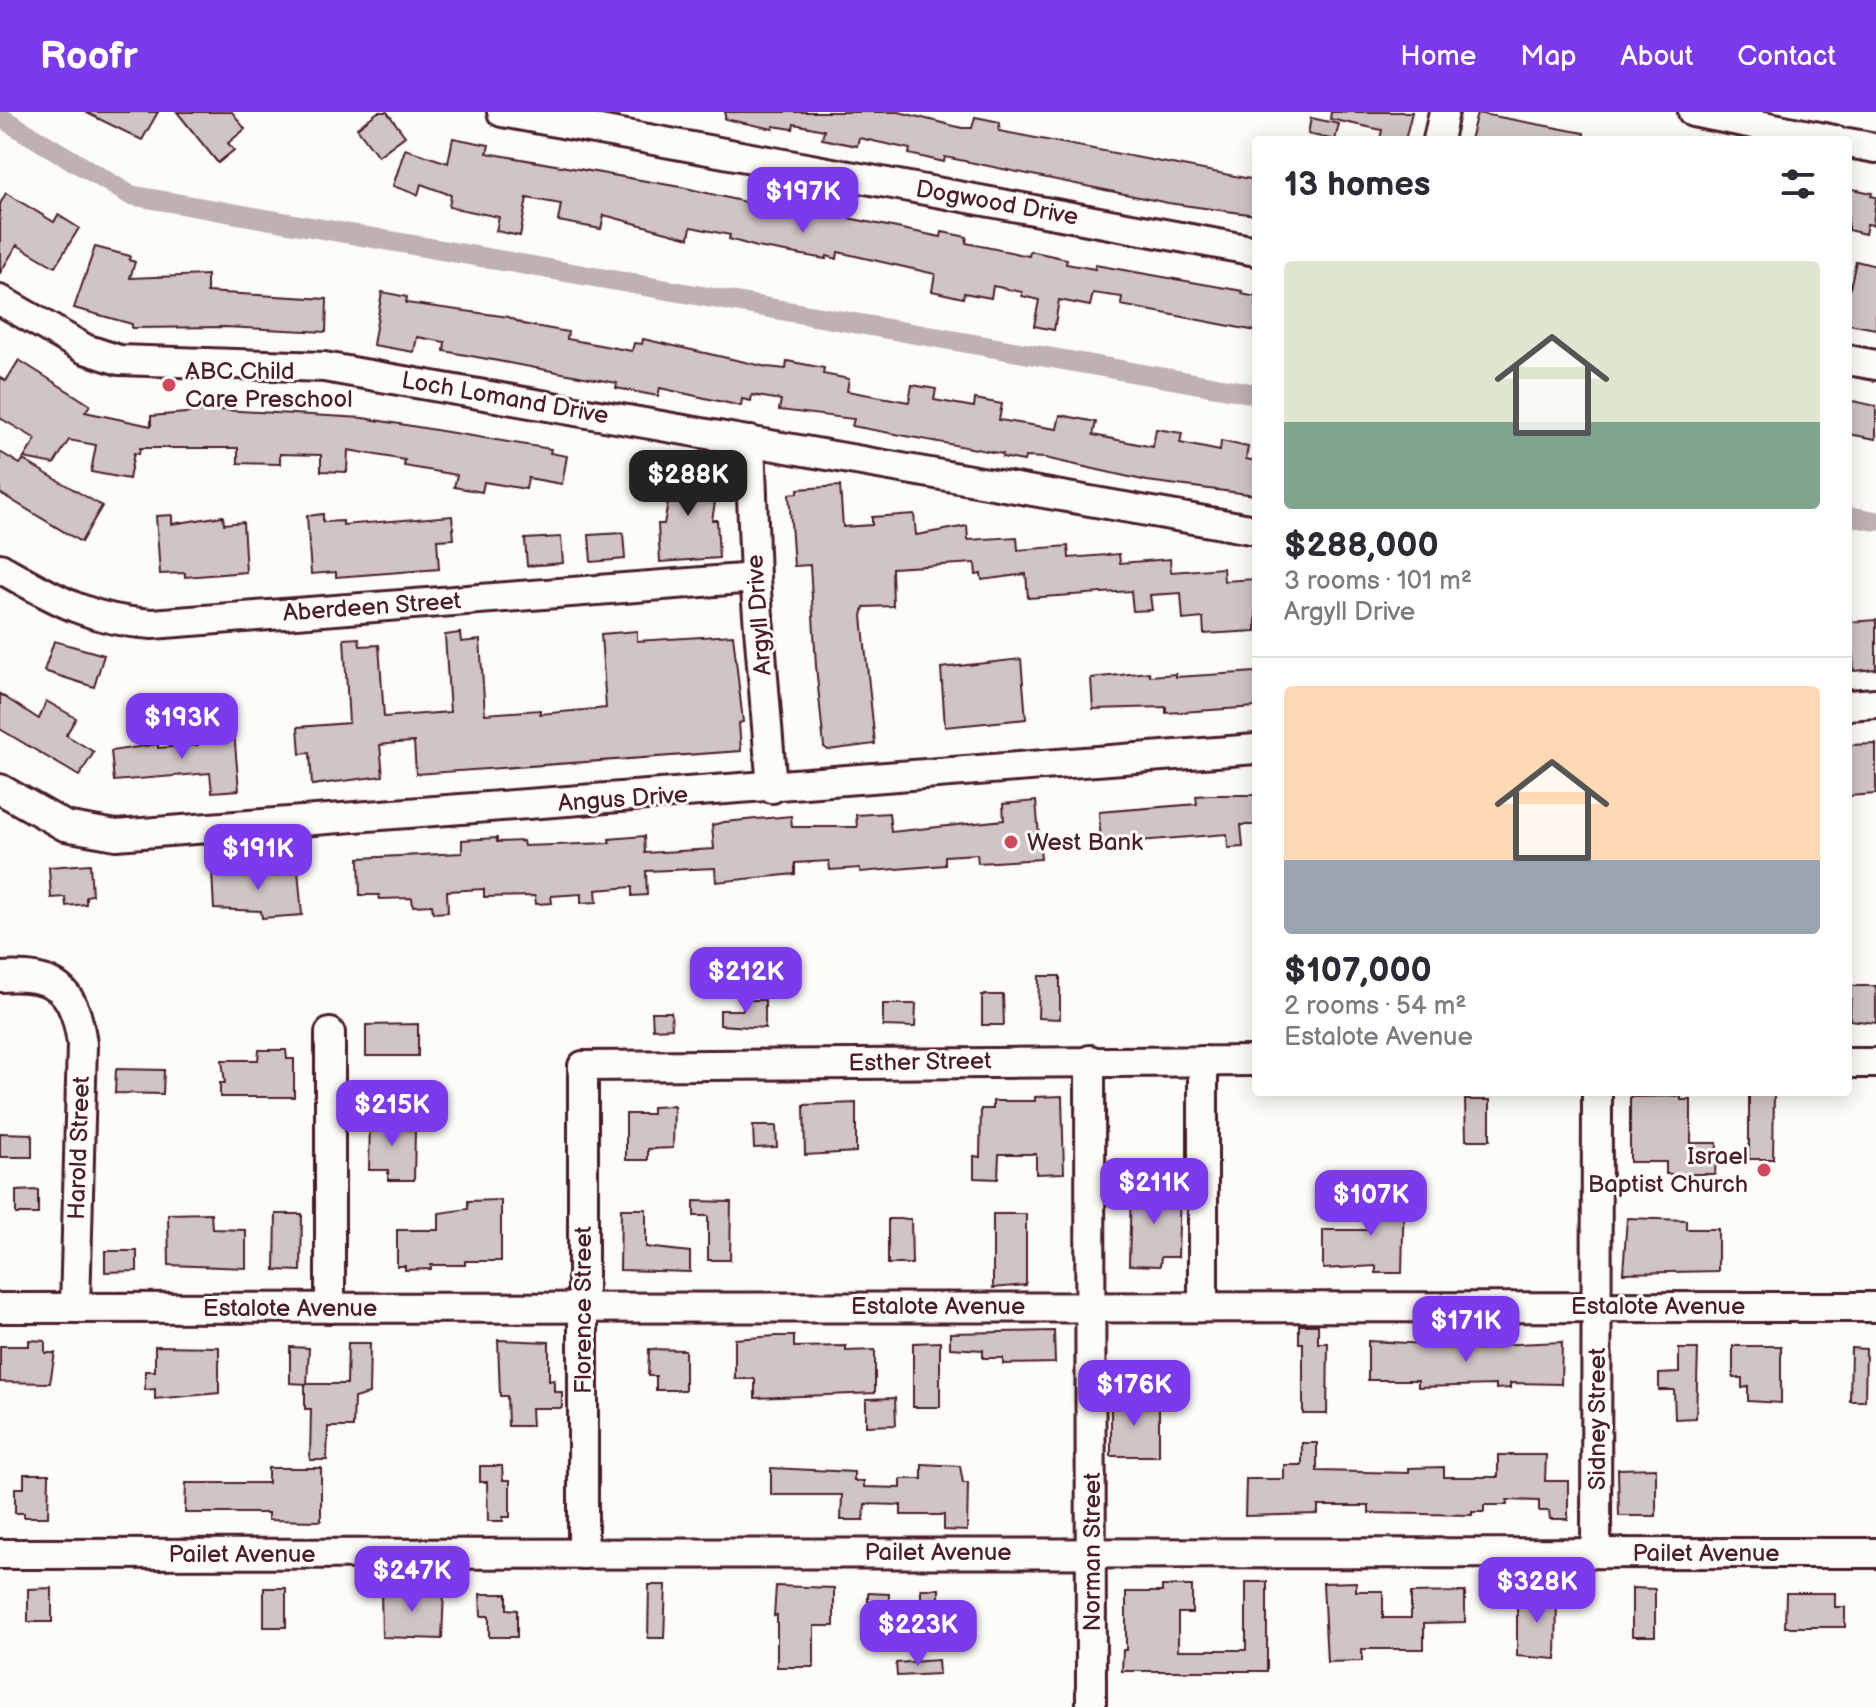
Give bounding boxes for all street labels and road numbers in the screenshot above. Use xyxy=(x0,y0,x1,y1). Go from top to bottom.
street label: Dogwood Drive xyxy=(913,174,1081,232)
street label: Loch Lomand Drive xyxy=(399,366,611,430)
street label: Argyll Drive xyxy=(740,554,778,676)
street label: Aberdeen Street xyxy=(282,586,463,628)
street label: Angus Drive xyxy=(557,780,689,818)
street label: Esther Street xyxy=(848,1046,992,1078)
street label: Harold Street xyxy=(62,1075,96,1220)
street label: Florence Street xyxy=(569,1225,598,1394)
street label: Estalote Avenue xyxy=(851,1292,1025,1321)
street label: Estalote Avenue xyxy=(1571,1292,1745,1321)
street label: Estalote Avenue xyxy=(203,1294,377,1323)
street label: Sidney Street xyxy=(1583,1347,1612,1490)
street label: Norman Street xyxy=(1078,1472,1107,1632)
street label: Pailet Avenue xyxy=(864,1538,1012,1567)
street label: Pailet Avenue xyxy=(1632,1539,1780,1568)
street label: Pailet Avenue xyxy=(168,1540,316,1569)

